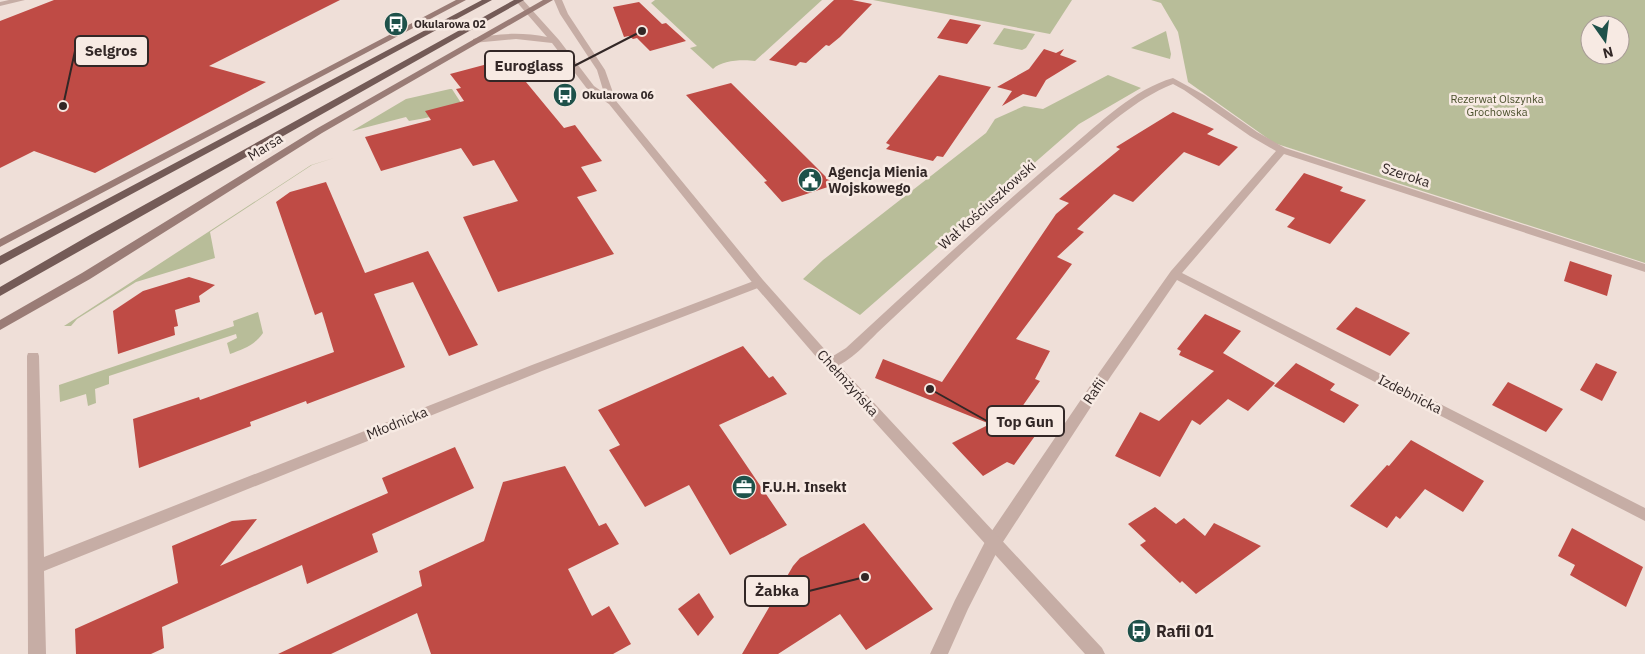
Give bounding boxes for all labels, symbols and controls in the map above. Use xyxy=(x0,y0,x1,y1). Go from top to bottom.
bus stop icon: Okularowa 02 xyxy=(383,11,409,37)
north arrow xyxy=(1580,15,1630,65)
place label: Okularowa 02 xyxy=(414,17,486,31)
callout: Selgros xyxy=(75,36,148,66)
text: Selgros xyxy=(85,41,138,60)
text: N xyxy=(1601,43,1615,63)
callout: Euroglass xyxy=(485,51,574,81)
text: Euroglass xyxy=(495,56,564,75)
bus stop icon: Okularowa 06 xyxy=(552,82,578,108)
place label: Okularowa 06 xyxy=(582,88,654,102)
park label: Rezerwat Olszynka Grochowska xyxy=(1450,92,1544,119)
street label: Marsa xyxy=(244,129,286,165)
street label: Wał Kościuszkowski xyxy=(934,156,1040,254)
street label: Szeroka xyxy=(1380,159,1433,191)
place label: Agencja Mienia Wojskowego xyxy=(828,163,928,197)
public building icon: Agencja Mienia Wojskowego xyxy=(797,167,823,193)
street label: Chełmżyńska xyxy=(813,346,883,420)
street label: Izdebnicka xyxy=(1375,370,1445,418)
street label: Rafii xyxy=(1079,374,1109,408)
street label: Młodnicka xyxy=(364,402,431,443)
callout: Top Gun xyxy=(987,406,1064,436)
text: Top Gun xyxy=(996,412,1054,431)
office icon: F.U.H. Insekt xyxy=(731,474,757,500)
place label: F.U.H. Insekt xyxy=(762,478,847,496)
callout: Żabka xyxy=(745,576,809,606)
text: Żabka xyxy=(755,581,799,600)
bus stop icon: Rafii 01 xyxy=(1126,618,1152,644)
place label: Rafii 01 xyxy=(1156,621,1214,641)

